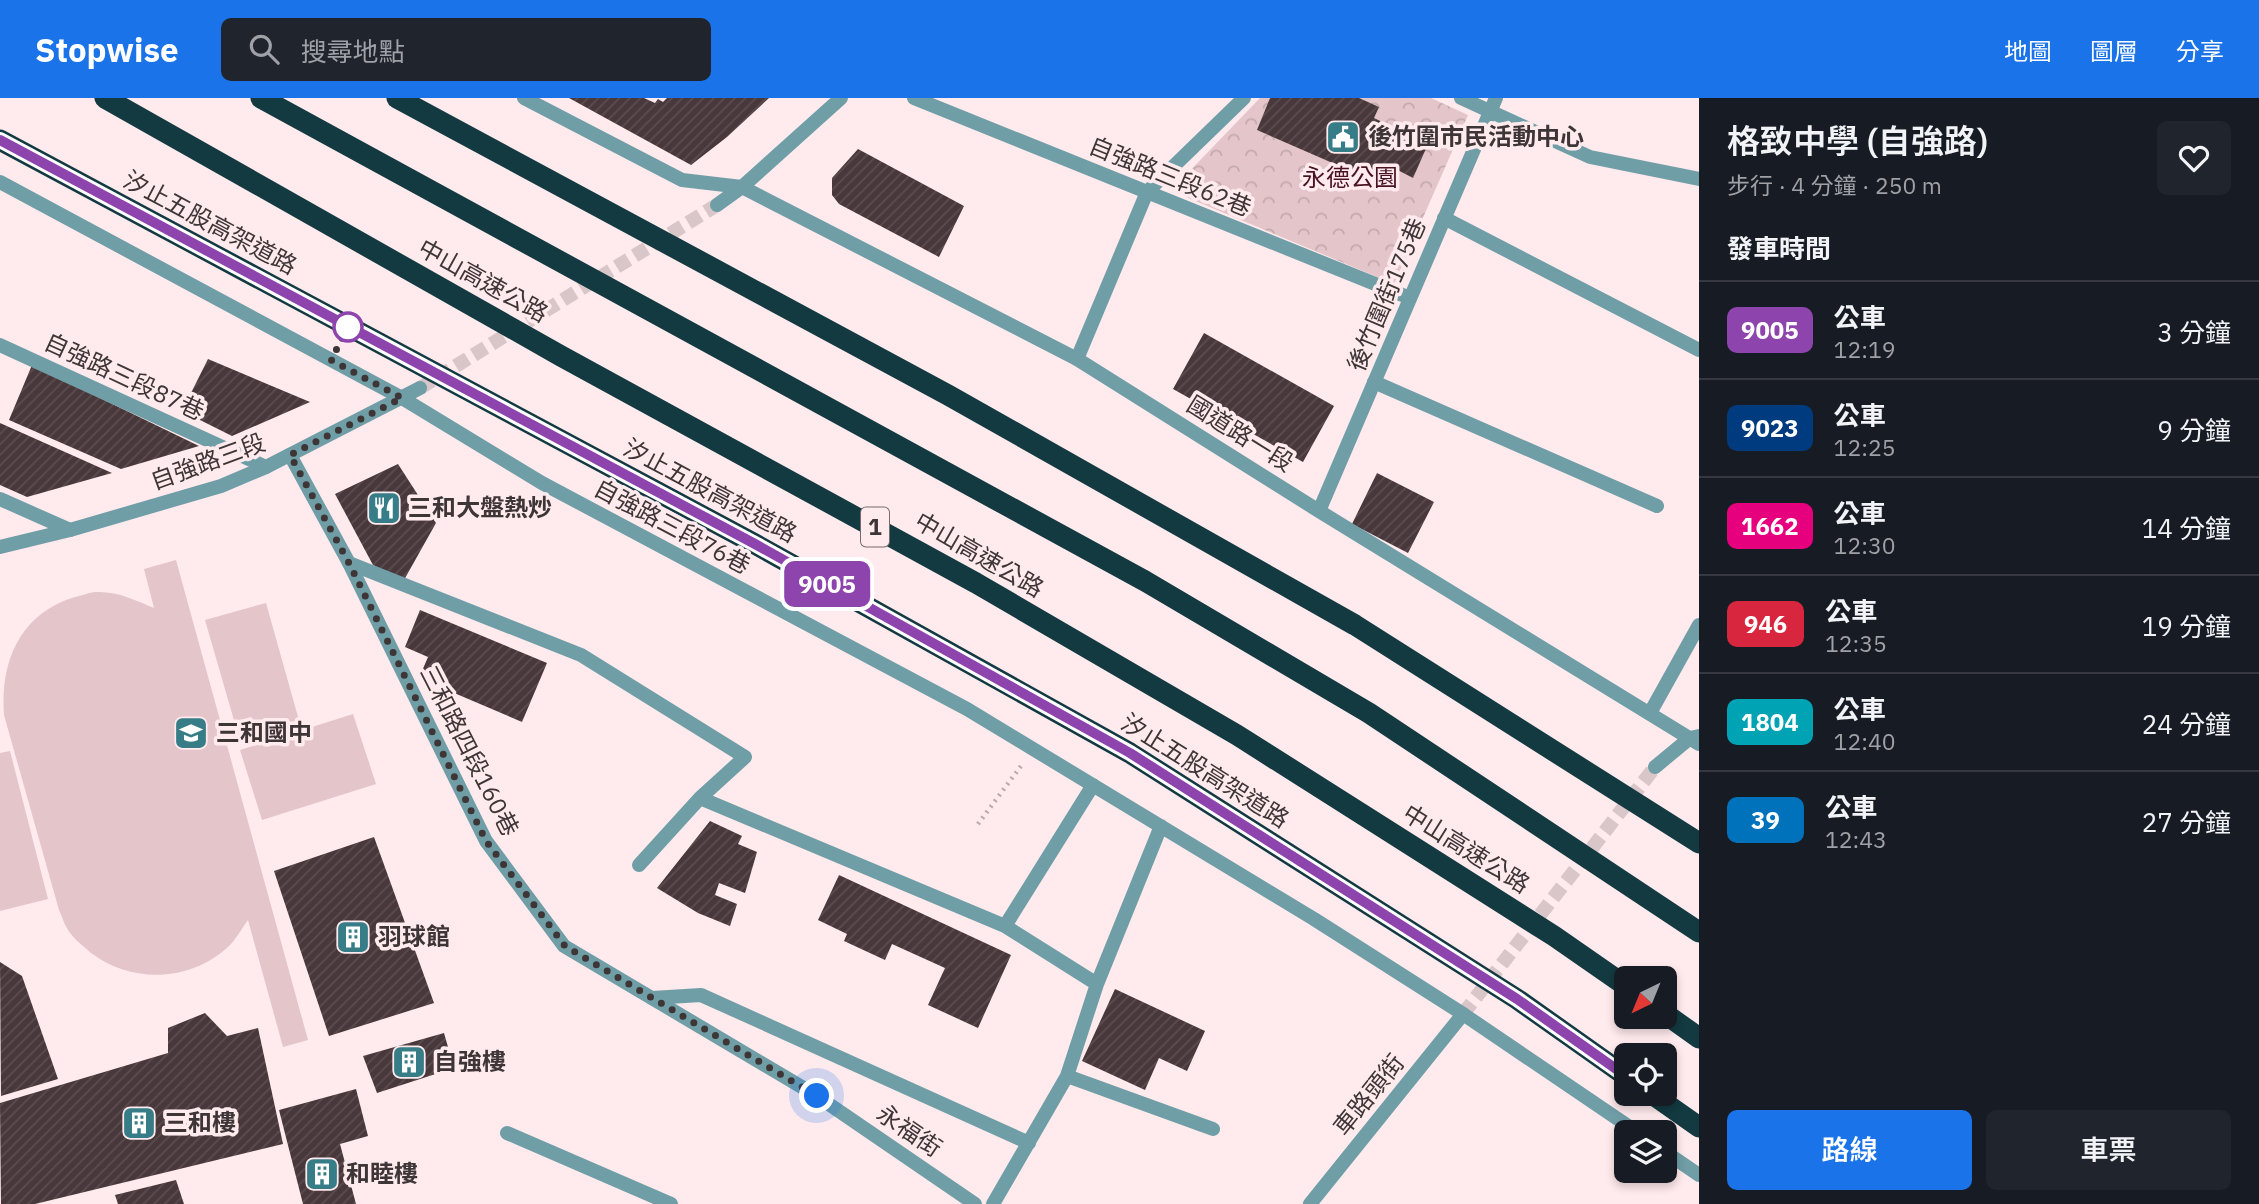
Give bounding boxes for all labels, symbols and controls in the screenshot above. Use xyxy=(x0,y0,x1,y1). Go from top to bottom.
search box xyxy=(221,18,711,81)
text: Stopwise xyxy=(35,28,179,71)
icon: search xyxy=(245,30,283,68)
text: 搜尋地點 xyxy=(301,34,405,68)
text: 地圖 xyxy=(2004,35,2052,67)
text: 圖層 xyxy=(2090,35,2138,67)
text: 分享 xyxy=(2176,35,2224,67)
public building icon: 後竹圍市民活動中心 xyxy=(1324,118,1362,156)
text: 格致中學 (自強路) xyxy=(1727,119,1988,162)
place label: 後竹圍市民活動中心 xyxy=(1368,120,1584,152)
button: heart xyxy=(2157,121,2231,195)
street label: 自強路三段62巷 xyxy=(1084,129,1256,223)
park label: 永德公園 xyxy=(1302,161,1398,193)
street label: 汐止五股高架道路 xyxy=(118,163,303,281)
text: 步行 · 4 分鐘 · 250 m xyxy=(1727,170,1942,200)
street label: 後竹圍街175巷 xyxy=(1339,213,1433,376)
street label: 中山高速公路 xyxy=(413,231,554,329)
text: 發車時間 xyxy=(1727,231,1831,265)
text: 公車 xyxy=(1834,300,1886,334)
unlabelled marker xyxy=(333,312,363,342)
text: 9005 xyxy=(1741,314,1799,346)
text: 3 分鐘 xyxy=(2157,315,2231,349)
street label: 自強路三段87巷 xyxy=(39,325,209,427)
text: 12:19 xyxy=(1834,334,1896,364)
street label: 國道路一段 xyxy=(1181,388,1300,479)
text: 公車 xyxy=(1834,398,1886,432)
text: 9023 xyxy=(1741,412,1799,444)
text: 9 分鐘 xyxy=(2157,413,2231,447)
street label: 自強路三段 xyxy=(146,426,270,497)
street label: 汐止五股高架道路 xyxy=(618,431,803,549)
text: 12:25 xyxy=(1834,432,1896,462)
street label: 自強路三段76巷 xyxy=(589,471,756,581)
restaurant icon: 三和大盤熱炒 xyxy=(365,489,403,527)
place label: 三和大盤熱炒 xyxy=(408,491,552,523)
text: 公車 xyxy=(1834,496,1886,530)
street label: 中山高速公路 xyxy=(909,504,1050,604)
road number: 1 xyxy=(861,508,889,546)
text: 1662 xyxy=(1741,510,1799,542)
text: 14 分鐘 xyxy=(2142,511,2231,545)
text: 12:30 xyxy=(1834,530,1896,560)
line badge: 9005 xyxy=(778,561,876,607)
text: 9005 xyxy=(798,568,856,600)
text: 公車 xyxy=(1825,594,1877,628)
text: 946 xyxy=(1744,608,1787,640)
text: 19 分鐘 xyxy=(2142,609,2231,643)
text: 12:35 xyxy=(1825,628,1887,658)
street label: 三和路四段160巷 xyxy=(413,660,527,841)
text: 公車 xyxy=(1834,692,1886,726)
street label: 汐止五股高架道路 xyxy=(1116,706,1295,835)
text: 1804 xyxy=(1741,706,1799,738)
text: 24 分鐘 xyxy=(2142,707,2231,741)
school or university icon: 三和國中 xyxy=(172,714,210,752)
place label: 三和國中 xyxy=(216,716,312,748)
text: 12:40 xyxy=(1834,726,1896,756)
text: 公車 xyxy=(1825,790,1877,824)
street label: 中山高速公路 xyxy=(1397,796,1536,900)
text: 39 xyxy=(1751,804,1780,836)
text: 27 分鐘 xyxy=(2142,805,2231,839)
text: 12:43 xyxy=(1825,824,1887,854)
building icon: 羽球館 xyxy=(334,918,372,956)
place label: 羽球館 xyxy=(378,920,450,952)
north arrow xyxy=(1614,966,1676,1029)
map controls xyxy=(1614,966,1677,1183)
building icon: 自強樓 xyxy=(390,1043,428,1081)
button: locate xyxy=(1614,1043,1677,1106)
place label: 自強樓 xyxy=(434,1045,506,1077)
street label: 車路頭街 xyxy=(1326,1047,1411,1142)
your location xyxy=(799,1078,834,1113)
street label: 永福街 xyxy=(871,1097,948,1164)
building icon: 三和樓 xyxy=(120,1104,158,1142)
place label: 三和樓 xyxy=(164,1106,236,1138)
button: 路線 xyxy=(1727,1110,1972,1190)
button: 車票 xyxy=(1986,1110,2231,1190)
button: layers xyxy=(1614,1120,1677,1183)
building icon: 和睦樓 xyxy=(303,1155,341,1193)
place label: 和睦樓 xyxy=(346,1157,418,1189)

